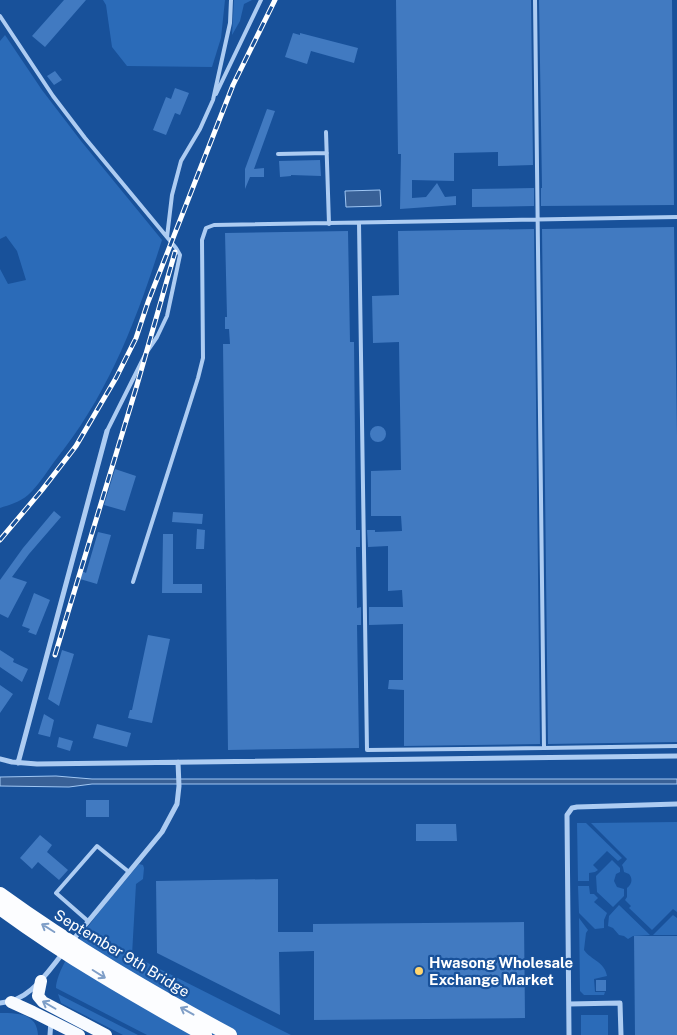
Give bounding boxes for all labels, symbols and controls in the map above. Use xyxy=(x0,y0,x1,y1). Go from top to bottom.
street label: September 9th Bridge xyxy=(51,906,193,1000)
one-way arrow xyxy=(41,923,55,933)
place label: Hwasong Wholesale Exchange Market xyxy=(429,954,573,988)
marker: Hwasong Wholesale Exchange Market xyxy=(413,965,425,977)
one-way arrow xyxy=(91,969,105,979)
one-way arrow xyxy=(43,999,57,1009)
one-way arrow xyxy=(181,1006,195,1016)

